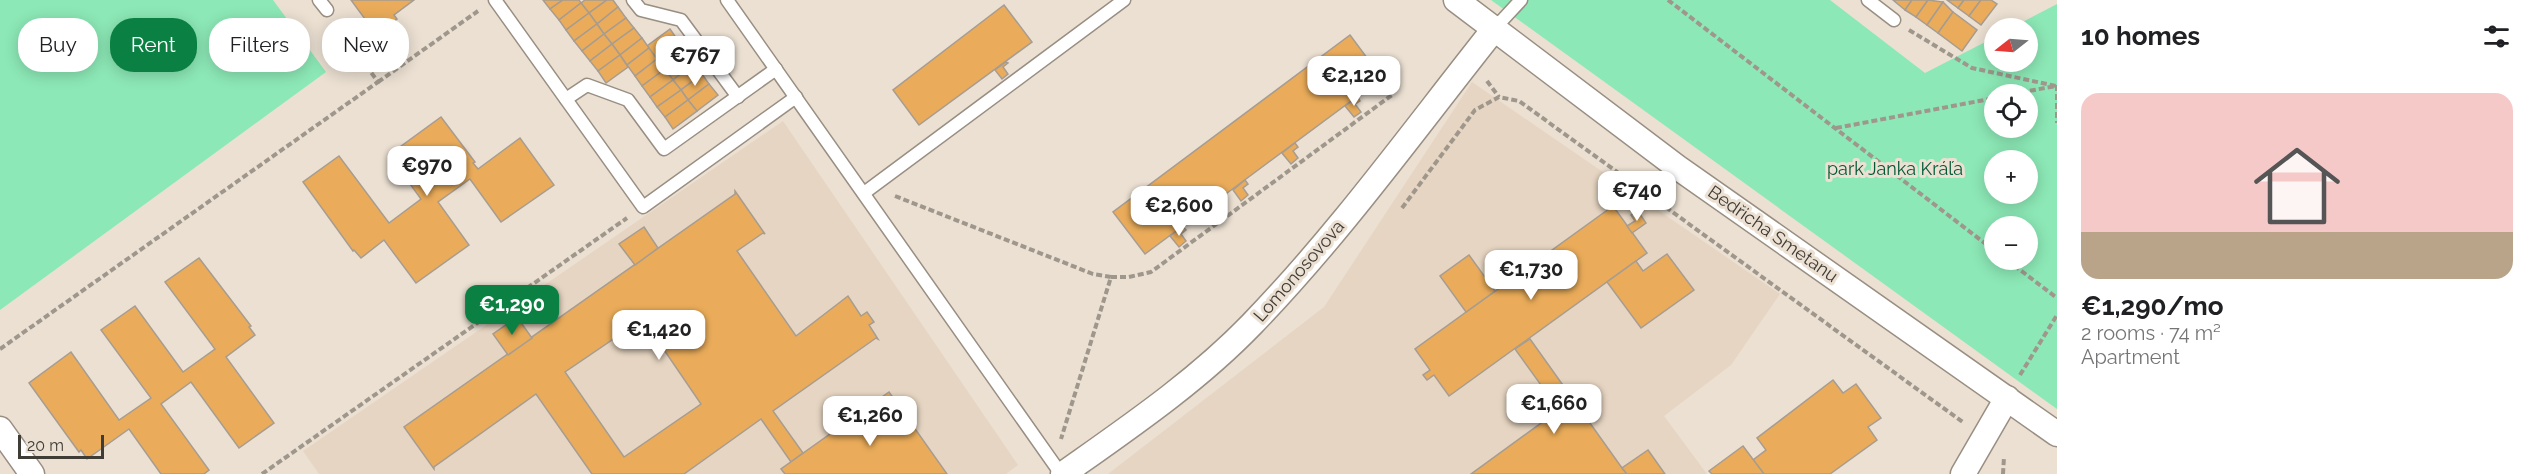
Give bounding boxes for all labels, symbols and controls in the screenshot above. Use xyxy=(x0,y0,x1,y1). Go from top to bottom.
chip: Buy xyxy=(18,18,98,72)
chip: Rent xyxy=(110,18,197,72)
chip: Filters xyxy=(209,18,310,72)
chip: New xyxy=(322,18,409,72)
north arrow xyxy=(1984,18,2038,72)
map controls xyxy=(1984,18,2038,270)
icon: filters xyxy=(2480,20,2513,53)
text: 10 homes xyxy=(2081,21,2200,51)
pin: €767 xyxy=(659,36,731,87)
text: €767 xyxy=(670,43,720,67)
pin: €2,120 xyxy=(1305,56,1403,107)
text: €2,120 xyxy=(1321,63,1387,87)
button: locate xyxy=(1984,84,2038,138)
icon: home xyxy=(2243,132,2351,240)
pin: €970 xyxy=(391,146,463,197)
button: + xyxy=(1984,150,2038,204)
text: €970 xyxy=(401,153,453,177)
park label: park Janka Kráľa xyxy=(1827,158,1963,179)
pin: €740 xyxy=(1601,171,1673,222)
text: €740 xyxy=(1612,178,1662,202)
street label: Bedřicha Smetanu xyxy=(1704,181,1842,286)
pin: €2,600 xyxy=(1130,186,1228,237)
text: €2,600 xyxy=(1145,193,1213,217)
street label: Lomonosovova xyxy=(1249,216,1348,326)
button: − xyxy=(1984,216,2038,270)
pin: €1,730 xyxy=(1482,250,1580,301)
text: €1,730 xyxy=(1499,257,1563,281)
pin: €1,290 xyxy=(463,285,561,336)
text: €1,290/mo xyxy=(2081,291,2224,321)
text: €1,290 xyxy=(479,292,545,316)
pin: €1,420 xyxy=(610,310,708,361)
text: €1,420 xyxy=(626,317,692,341)
text: 2 rooms · 74 m² xyxy=(2081,321,2221,345)
text: Apartment xyxy=(2081,345,2180,369)
pin: €1,660 xyxy=(1505,384,1603,435)
text: €1,660 xyxy=(1520,391,1588,415)
pin: €1,260 xyxy=(821,396,919,447)
text: €1,260 xyxy=(837,403,903,427)
scale bar xyxy=(18,432,104,460)
text: 20 m xyxy=(27,436,64,455)

